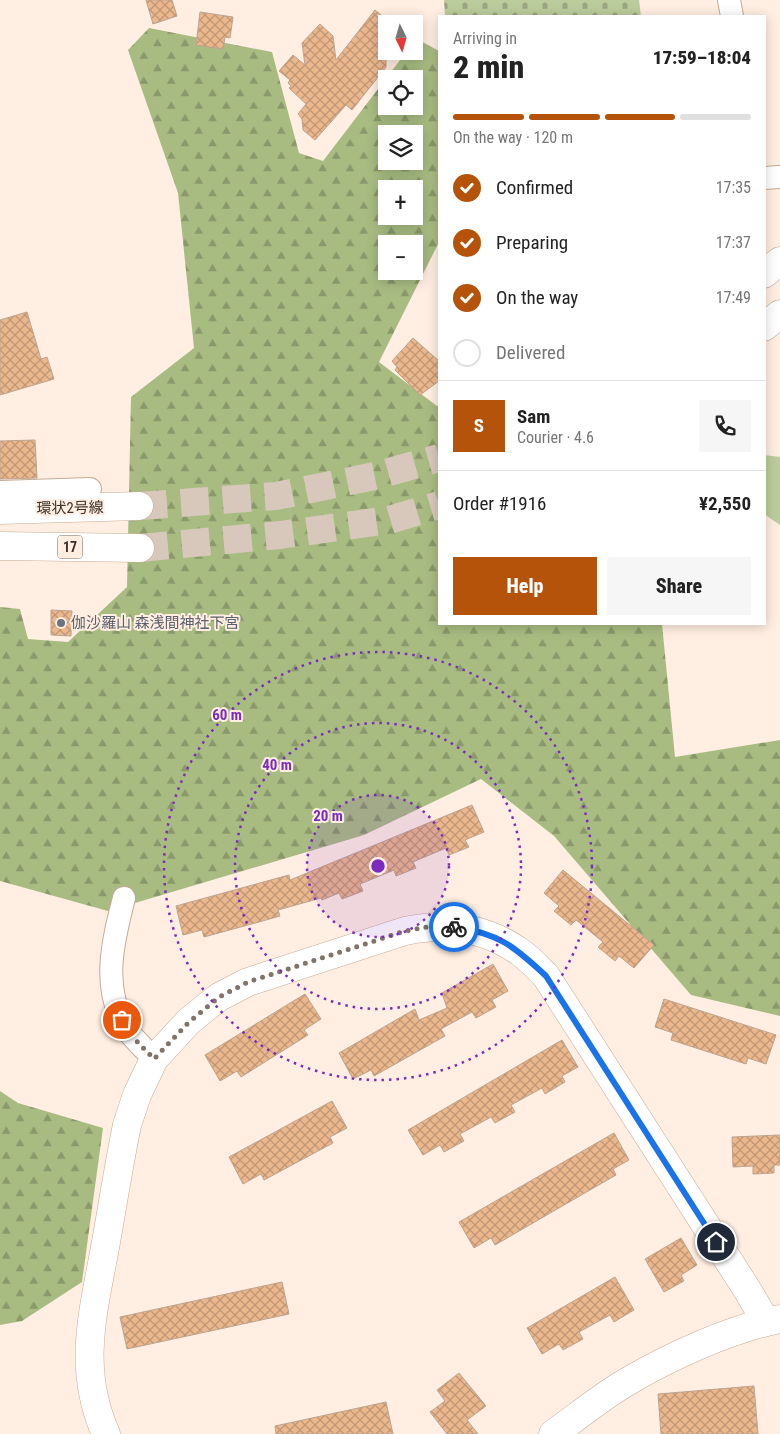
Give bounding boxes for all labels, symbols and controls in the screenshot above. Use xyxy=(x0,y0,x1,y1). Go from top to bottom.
north arrow xyxy=(378,15,422,60)
map controls xyxy=(378,15,423,280)
text: Arriving in xyxy=(453,29,517,48)
text: 17:59–18:04 xyxy=(653,46,751,69)
text: 2 min xyxy=(453,48,524,86)
button: locate xyxy=(378,70,423,115)
button: layers xyxy=(378,125,423,170)
text: On the way · 120 m xyxy=(453,128,573,147)
icon: check xyxy=(453,174,481,202)
text: Confirmed xyxy=(496,176,573,199)
text: 17:35 xyxy=(716,178,751,197)
button: + xyxy=(378,180,423,225)
icon: check xyxy=(453,229,481,257)
text: Preparing xyxy=(496,231,568,254)
text: 17:37 xyxy=(716,233,751,252)
button: − xyxy=(378,235,423,280)
icon: check xyxy=(453,284,481,312)
text: On the way xyxy=(496,286,578,309)
text: 17:49 xyxy=(716,288,751,307)
text: Delivered xyxy=(496,341,565,364)
button: phone xyxy=(699,400,751,452)
text: Sam xyxy=(517,405,550,428)
text: S xyxy=(474,414,484,437)
text: Courier · 4.6 xyxy=(517,428,594,447)
text: Order #1916 xyxy=(453,492,546,515)
text: ¥2,550 xyxy=(699,492,751,515)
street label: 環状2号線 xyxy=(36,498,104,518)
road number: 17 xyxy=(58,536,82,558)
button: Help xyxy=(453,557,597,615)
button: Share xyxy=(607,557,751,615)
place label: 伽沙羅山 森浅間神社下宮 xyxy=(71,614,239,632)
marker: 伽沙羅山 森浅間神社下宮 xyxy=(55,617,67,629)
text: 60 m xyxy=(212,706,242,724)
text: 40 m xyxy=(262,756,292,774)
text: 20 m xyxy=(313,807,343,825)
centre of rings xyxy=(369,857,387,875)
courier xyxy=(429,902,479,952)
icon: bike xyxy=(440,913,468,941)
pin xyxy=(101,999,143,1041)
icon: bag xyxy=(108,1006,136,1034)
pin xyxy=(695,1221,737,1263)
icon: home xyxy=(702,1228,730,1256)

